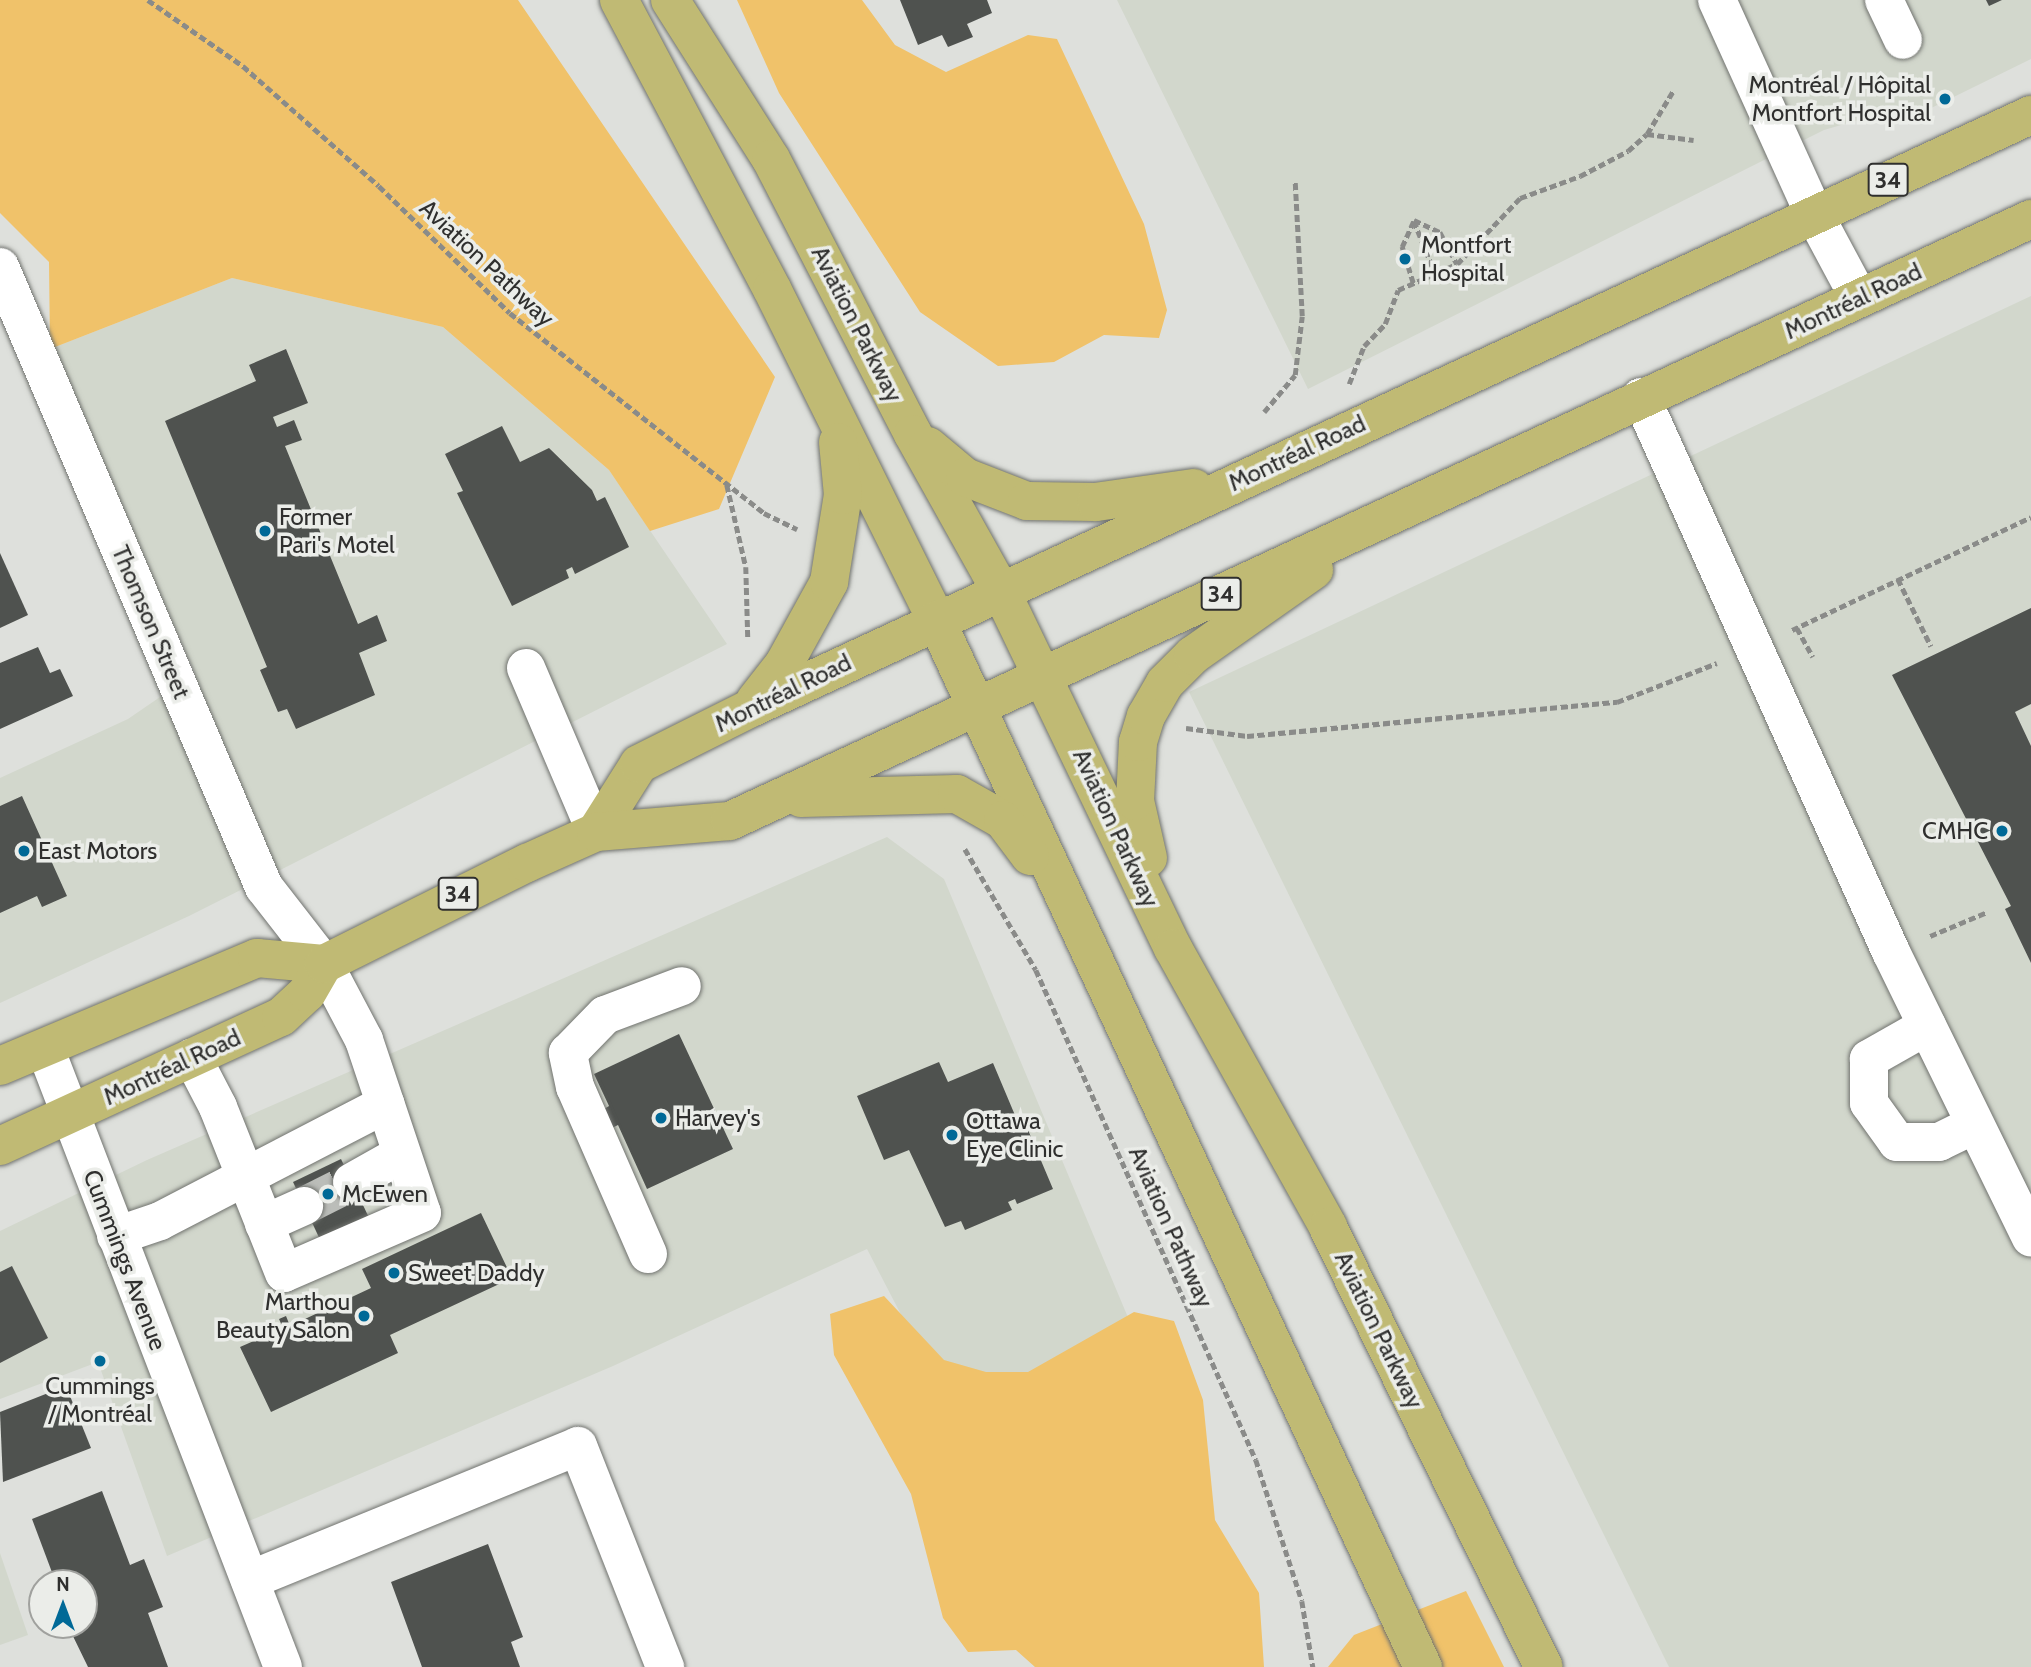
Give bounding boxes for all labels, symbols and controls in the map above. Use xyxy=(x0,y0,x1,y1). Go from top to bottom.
place label: Montréal / Hôpital Montfort Hospital xyxy=(1748,71,1931,127)
marker: Montréal / Hôpital Montfort Hospital xyxy=(1937,91,1953,107)
road number: 34 xyxy=(1867,160,1909,200)
street label: Aviation Pathway xyxy=(414,193,560,333)
place label: Montfort Hospital xyxy=(1421,231,1511,287)
street label: Aviation Parkway xyxy=(805,241,909,407)
marker: Montfort Hospital xyxy=(1395,249,1415,269)
street label: Montréal Road xyxy=(1780,257,1926,345)
street label: Montréal Road xyxy=(1224,409,1370,497)
place label: Former Pari's Motel xyxy=(279,503,395,559)
marker: Former Pari's Motel xyxy=(257,523,273,539)
street label: Thomson Street xyxy=(106,541,196,703)
road number: 34 xyxy=(1200,574,1242,614)
street label: Montréal Road xyxy=(710,648,856,738)
street label: Aviation Parkway xyxy=(1067,744,1165,912)
place label: CMHC xyxy=(1922,817,1988,845)
marker: CMHC xyxy=(1994,823,2010,839)
place label: East Motors xyxy=(38,837,157,865)
marker: East Motors xyxy=(16,843,32,859)
road number: 34 xyxy=(437,874,479,914)
street label: Montréal Road xyxy=(99,1023,245,1111)
place label: Harvey's xyxy=(675,1104,760,1132)
place label: Ottawa Eye Clinic xyxy=(966,1107,1063,1163)
marker: Harvey's xyxy=(653,1110,669,1126)
marker: Ottawa Eye Clinic xyxy=(944,1127,960,1143)
street label: Aviation Pathway xyxy=(1123,1142,1219,1312)
street label: Cummings Avenue xyxy=(77,1166,173,1354)
place label: McEwen xyxy=(342,1180,428,1208)
marker: McEwen xyxy=(320,1186,336,1202)
street label: Aviation Parkway xyxy=(1329,1247,1429,1413)
place label: Sweet Daddy xyxy=(408,1259,545,1287)
marker: Sweet Daddy xyxy=(386,1265,402,1281)
place label: Marthou Beauty Salon xyxy=(216,1288,350,1344)
marker: Marthou Beauty Salon xyxy=(356,1308,372,1324)
marker: Cummings / Montréal xyxy=(92,1353,108,1369)
place label: Cummings / Montréal xyxy=(45,1372,155,1428)
north arrow xyxy=(28,1569,98,1639)
text: N xyxy=(56,1573,70,1596)

